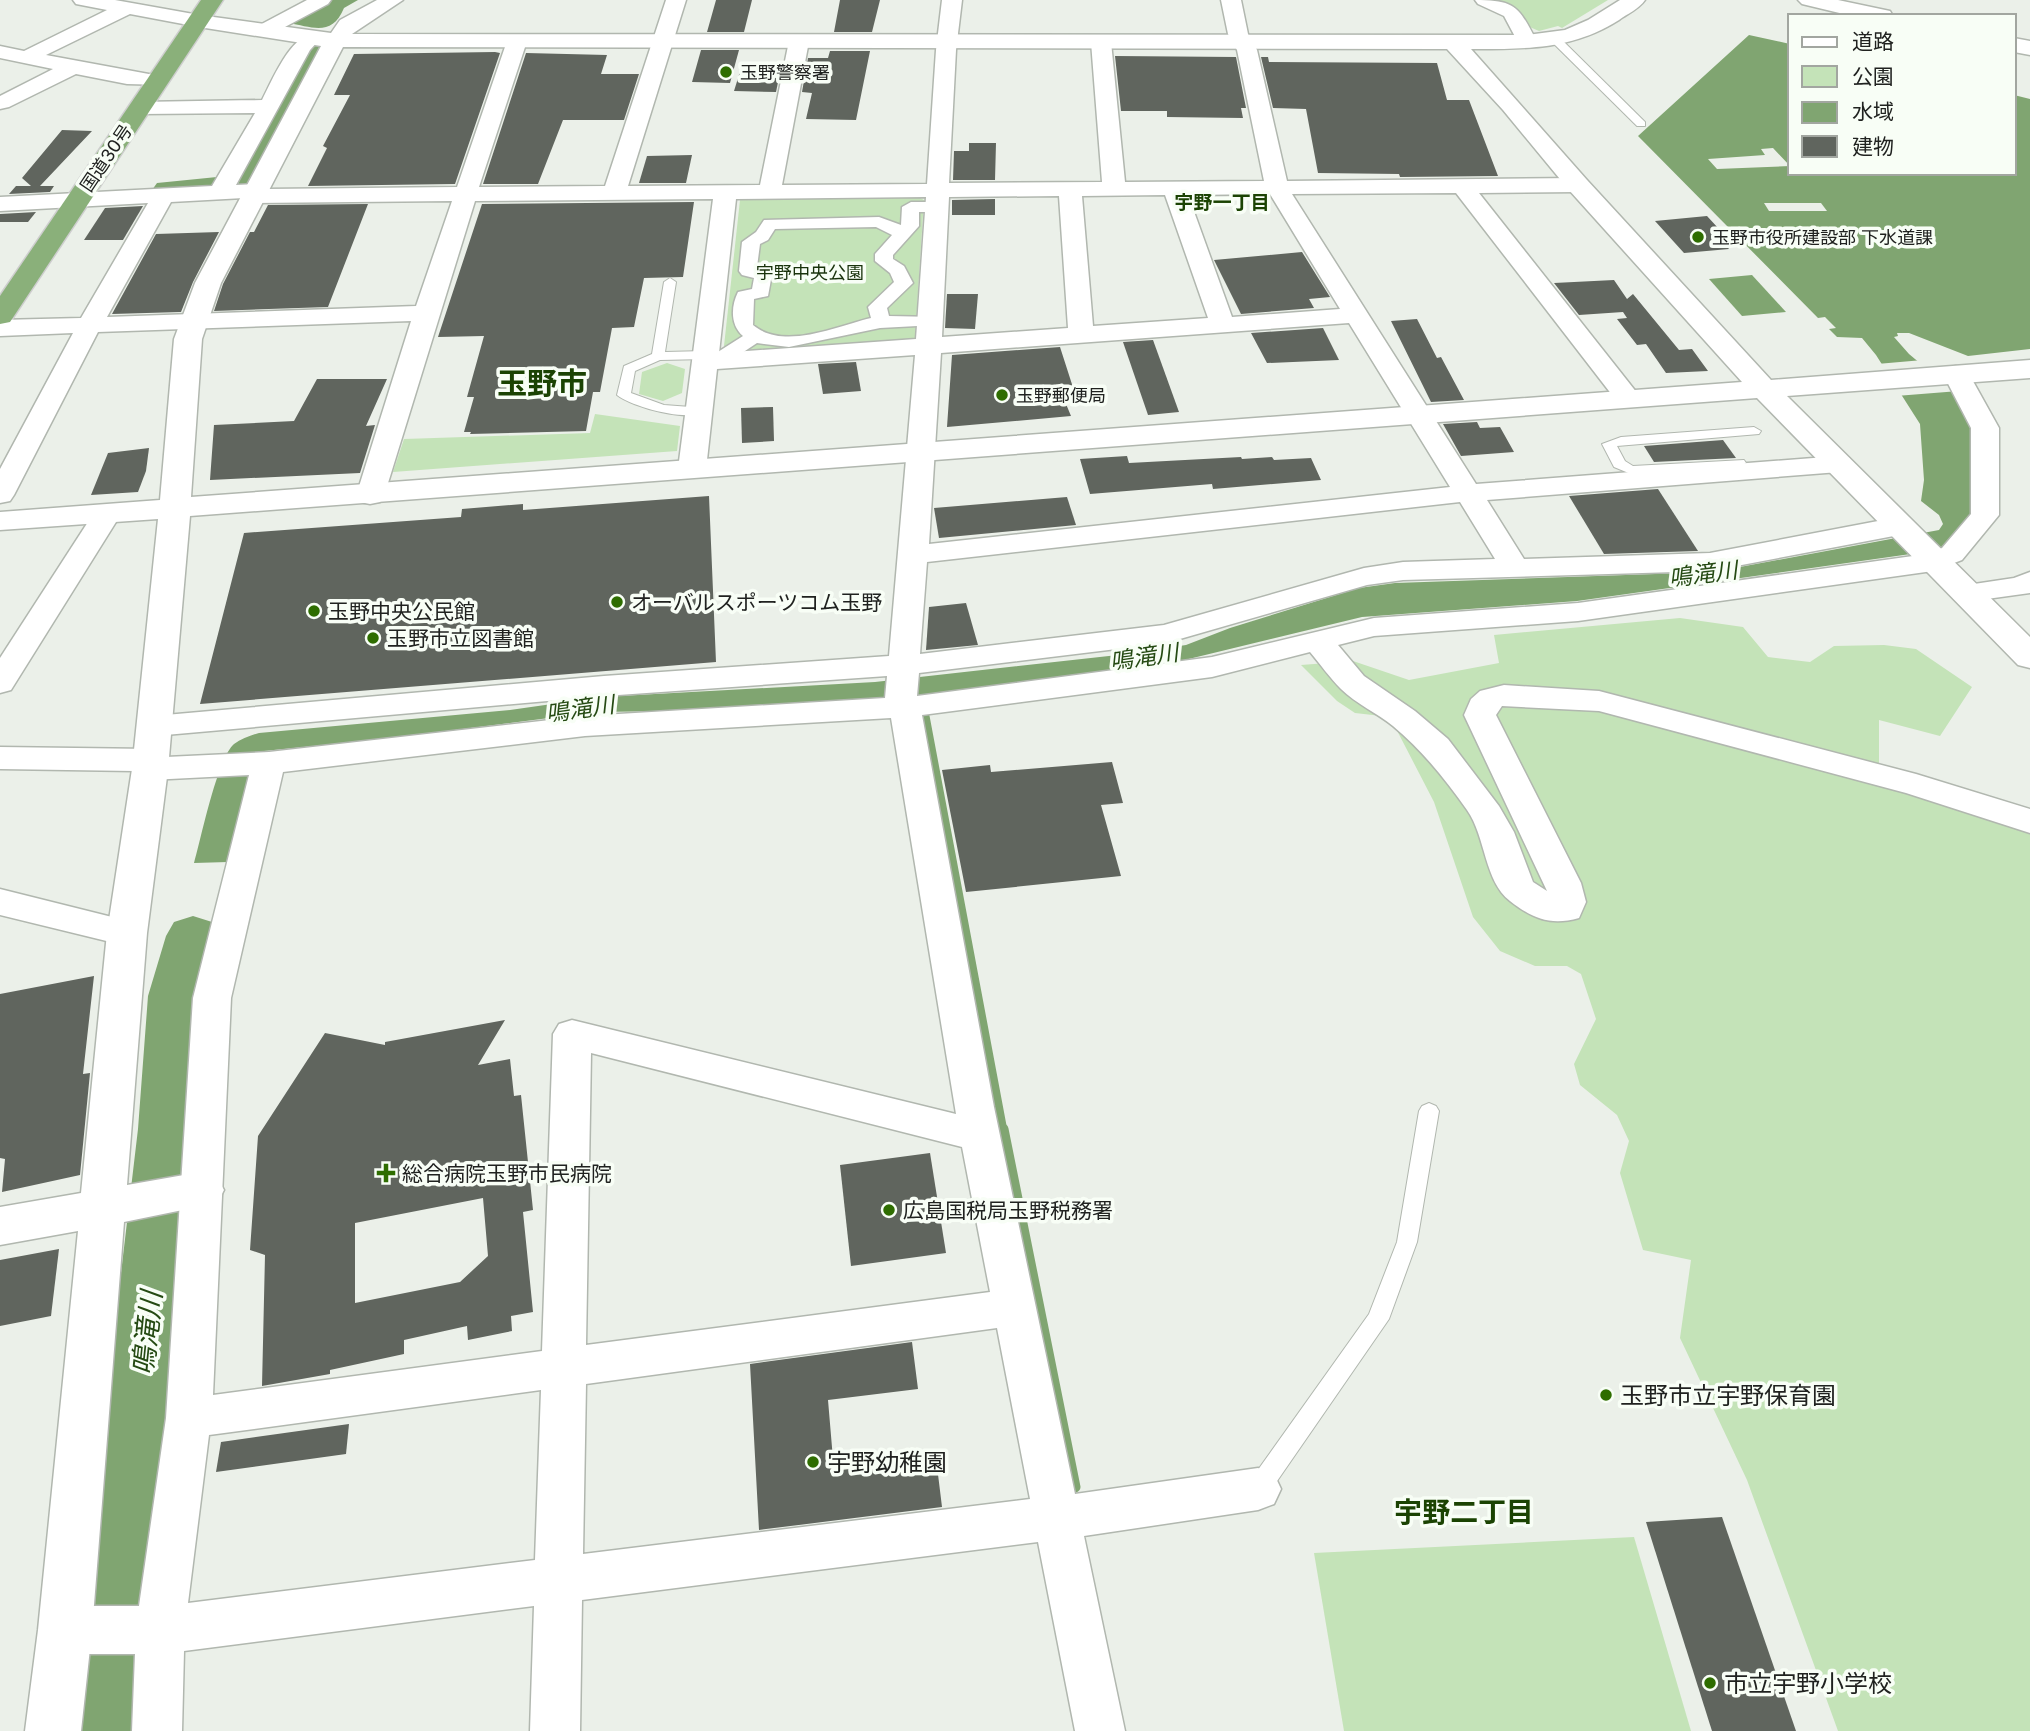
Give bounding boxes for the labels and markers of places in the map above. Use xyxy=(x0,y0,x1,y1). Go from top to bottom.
place label: 玉野警察署 xyxy=(740,62,830,83)
marker: 玉野警察署 xyxy=(718,64,734,80)
place label: 玉野市役所建設部 下水道課 xyxy=(1712,227,1933,248)
marker: 玉野市役所建設部 下水道課 xyxy=(1690,229,1706,245)
place label: 玉野郵便局 xyxy=(1016,385,1106,406)
marker: 玉野郵便局 xyxy=(994,387,1010,403)
place label: オーバルスポーツコム玉野 xyxy=(631,590,882,615)
marker: オーバルスポーツコム玉野 xyxy=(609,594,625,610)
place label: 玉野中央公民館 xyxy=(328,599,475,624)
marker: 玉野中央公民館 xyxy=(306,603,322,619)
place label: 玉野市立図書館 xyxy=(387,626,534,651)
marker: 玉野市立図書館 xyxy=(365,630,381,646)
place label: 総合病院玉野市民病院 xyxy=(402,1161,612,1186)
marker: 総合病院玉野市民病院 xyxy=(376,1163,396,1183)
place label: 広島国税局玉野税務署 xyxy=(903,1198,1113,1223)
marker: 広島国税局玉野税務署 xyxy=(881,1202,897,1218)
place label: 玉野市立宇野保育園 xyxy=(1620,1381,1836,1410)
marker: 玉野市立宇野保育園 xyxy=(1598,1387,1614,1403)
place label: 宇野幼稚園 xyxy=(827,1448,947,1477)
marker: 宇野幼稚園 xyxy=(805,1454,821,1470)
place label: 市立宇野小学校 xyxy=(1724,1669,1892,1698)
marker: 市立宇野小学校 xyxy=(1702,1675,1718,1691)

